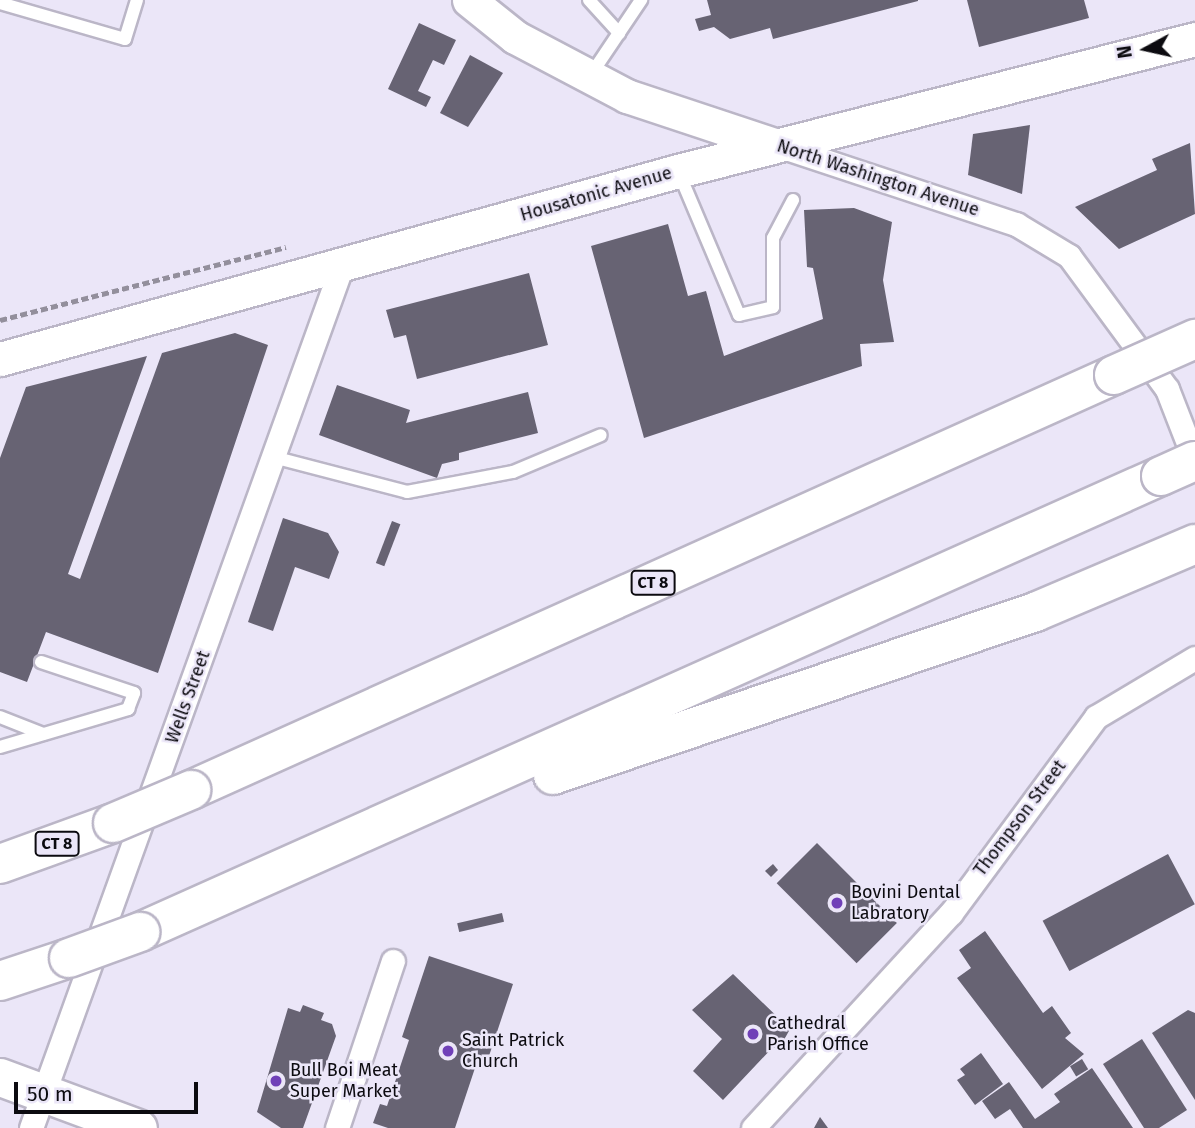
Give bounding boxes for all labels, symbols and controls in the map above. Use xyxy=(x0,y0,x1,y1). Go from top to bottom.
north arrow xyxy=(1111,14,1181,84)
text: N xyxy=(1112,44,1137,60)
street label: North Washington Avenue xyxy=(774,135,982,221)
street label: Housatonic Avenue xyxy=(518,162,674,226)
road number: CT 8 xyxy=(630,570,676,596)
street label: Wells Street xyxy=(161,648,215,746)
street label: Thompson Street xyxy=(969,756,1071,880)
road number: CT 8 xyxy=(34,832,80,856)
place label: Bovini Dental Labratory xyxy=(851,882,960,924)
marker: Bovini Dental Labratory xyxy=(829,895,845,911)
place label: Cathedral Parish Office xyxy=(767,1013,869,1056)
marker: Cathedral Parish Office xyxy=(745,1026,761,1042)
place label: Saint Patrick Church xyxy=(462,1030,564,1072)
marker: Saint Patrick Church xyxy=(440,1043,456,1059)
place label: Bull Boi Meat Super Market xyxy=(290,1060,399,1102)
scale bar xyxy=(18,1068,201,1112)
marker: Bull Boi Meat Super Market xyxy=(268,1073,284,1089)
text: 50 m xyxy=(27,1081,73,1107)

